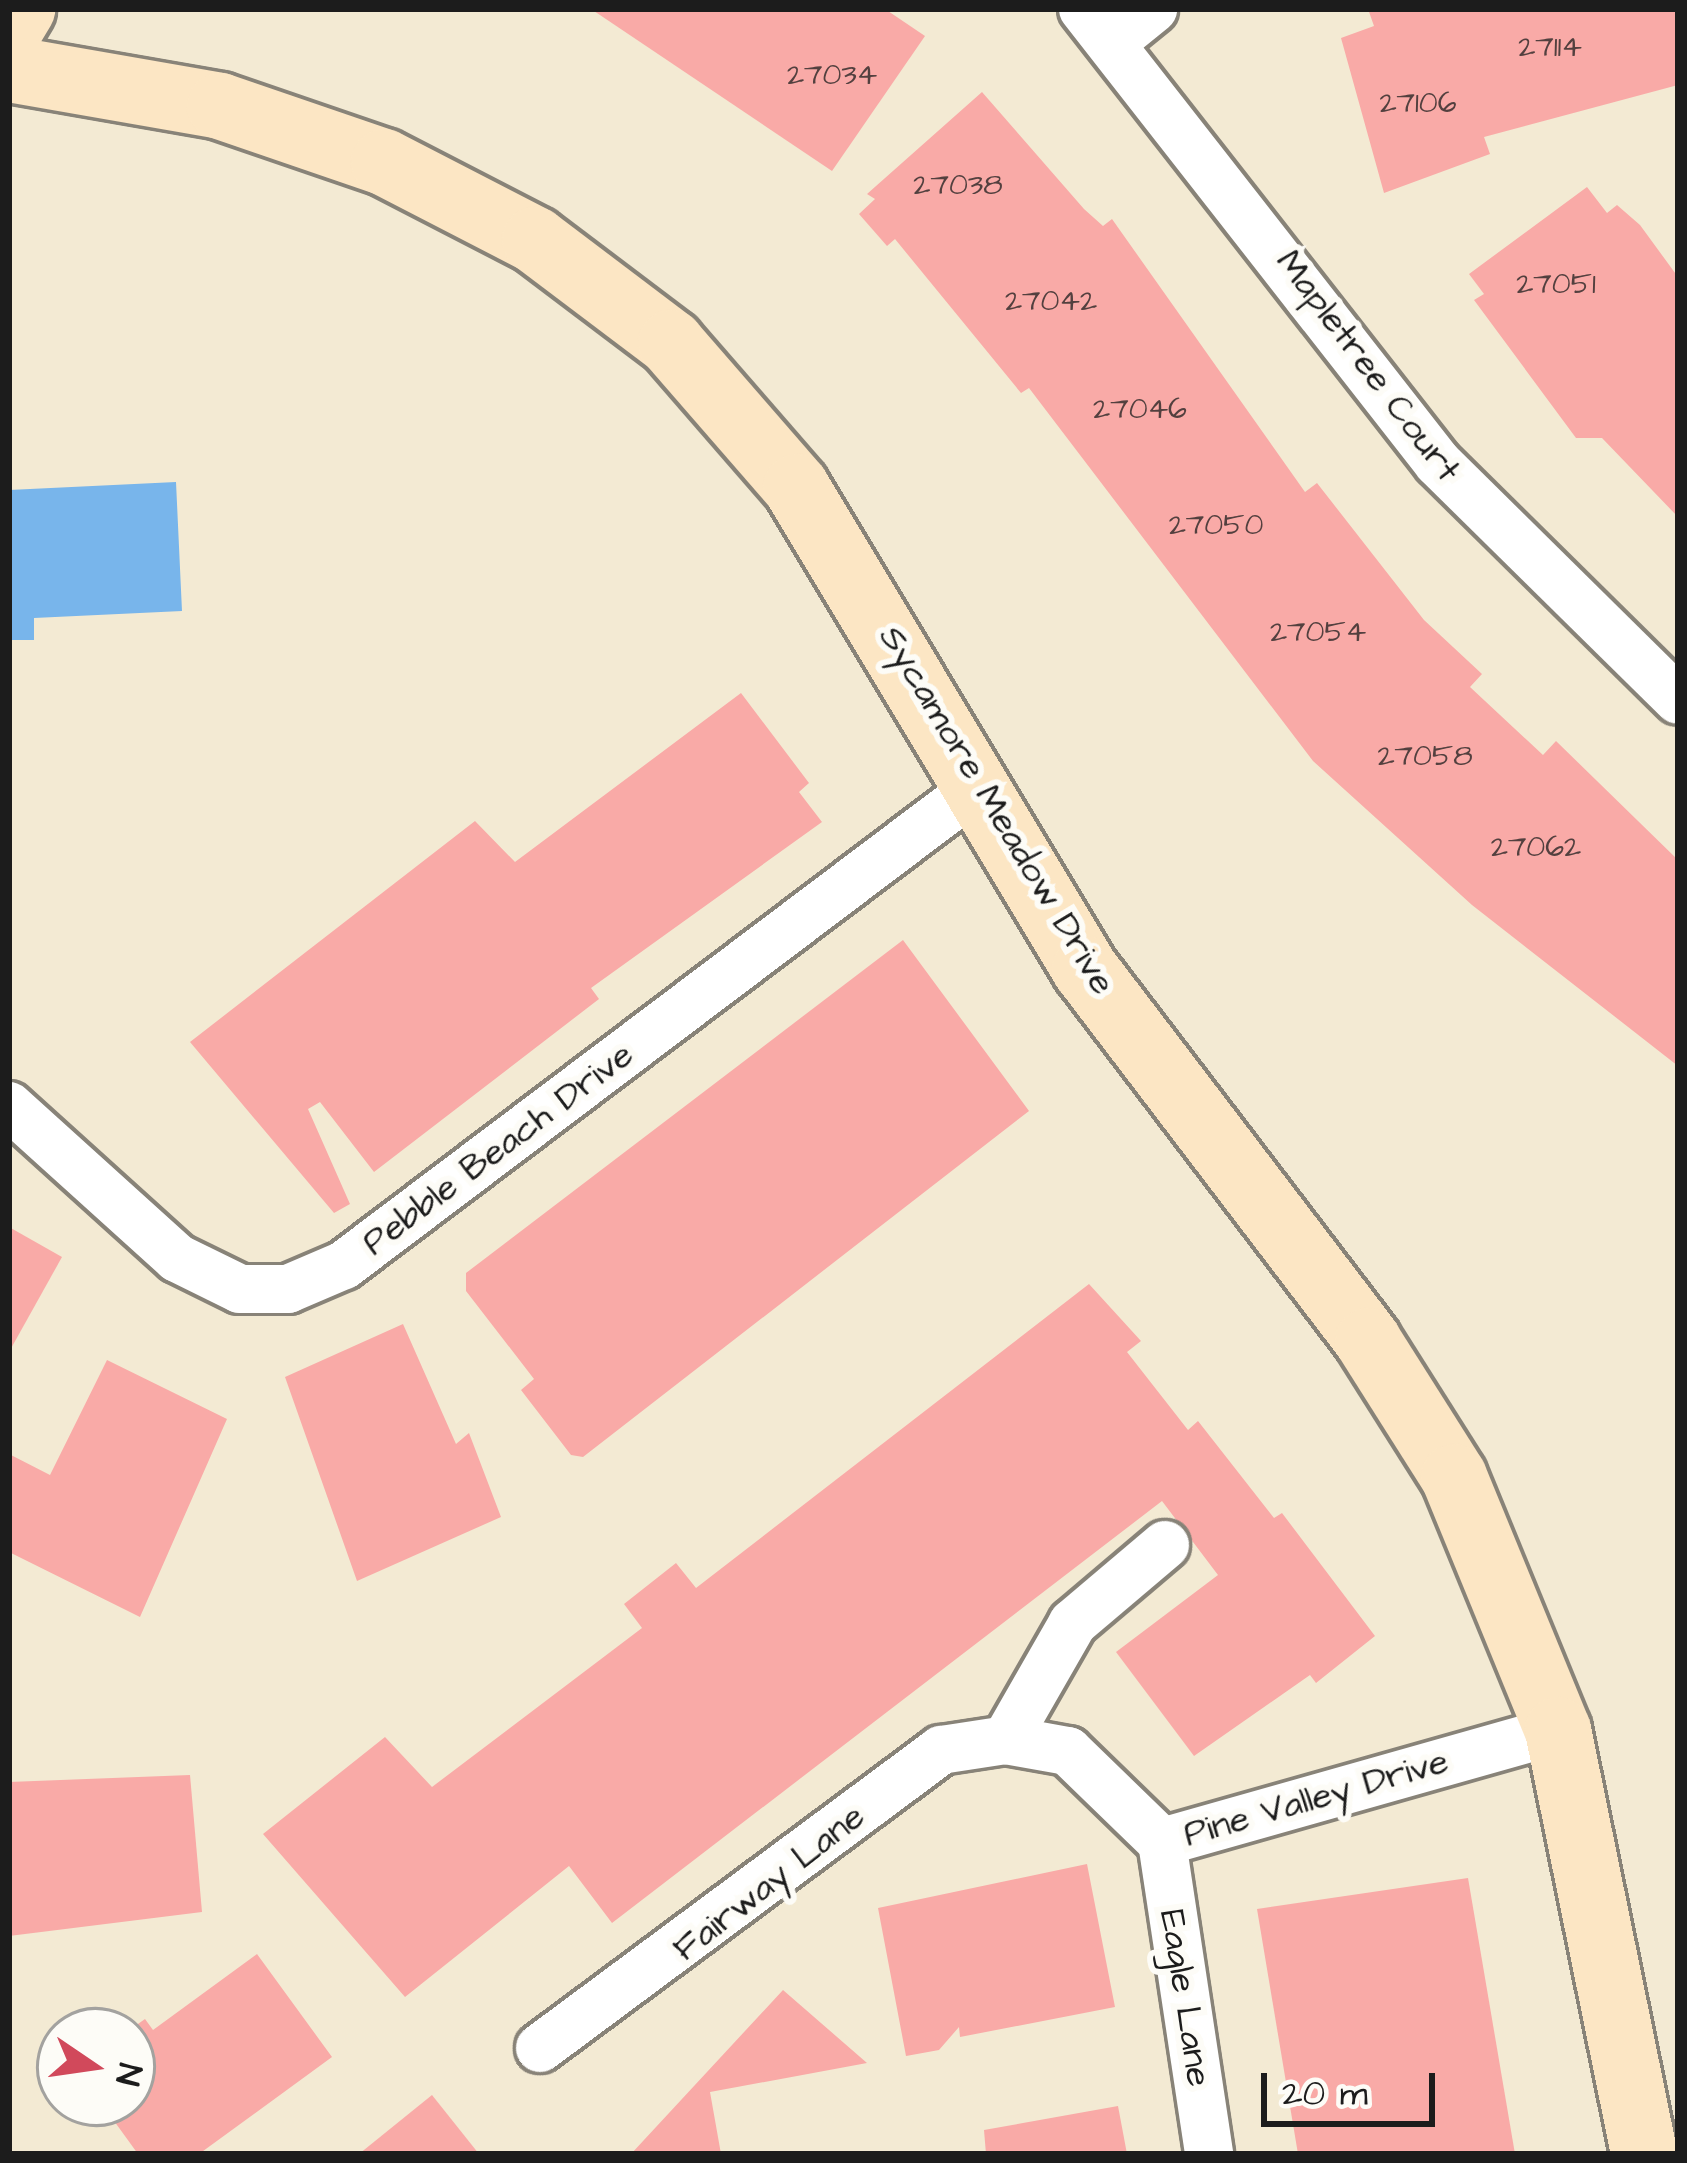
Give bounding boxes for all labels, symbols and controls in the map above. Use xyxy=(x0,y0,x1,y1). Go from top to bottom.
house number: 27114 xyxy=(1518,29,1582,65)
house number: 27034 xyxy=(787,57,877,93)
house number: 27106 xyxy=(1379,85,1457,121)
house number: 27038 xyxy=(913,167,1003,203)
street label: Mapletree Court xyxy=(1267,241,1469,491)
house number: 27051 xyxy=(1516,266,1596,302)
house number: 27042 xyxy=(1005,283,1097,319)
house number: 27046 xyxy=(1093,391,1187,427)
house number: 27050 xyxy=(1169,507,1263,543)
house number: 27054 xyxy=(1270,614,1366,650)
street label: Sycamore Meadow Drive xyxy=(870,618,1124,1002)
house number: 27058 xyxy=(1377,738,1473,774)
house number: 27062 xyxy=(1491,829,1581,865)
street label: Pebble Beach Drive xyxy=(354,1033,642,1265)
street label: Pine Valley Drive xyxy=(1179,1740,1453,1856)
street label: Fairway Lane xyxy=(665,1795,873,1971)
street label: Eagle Lane xyxy=(1150,1906,1220,2090)
north arrow xyxy=(36,2007,156,2127)
scale bar xyxy=(1267,2049,1441,2123)
text: N xyxy=(103,2059,153,2090)
text: 20 m xyxy=(1282,2068,1368,2119)

